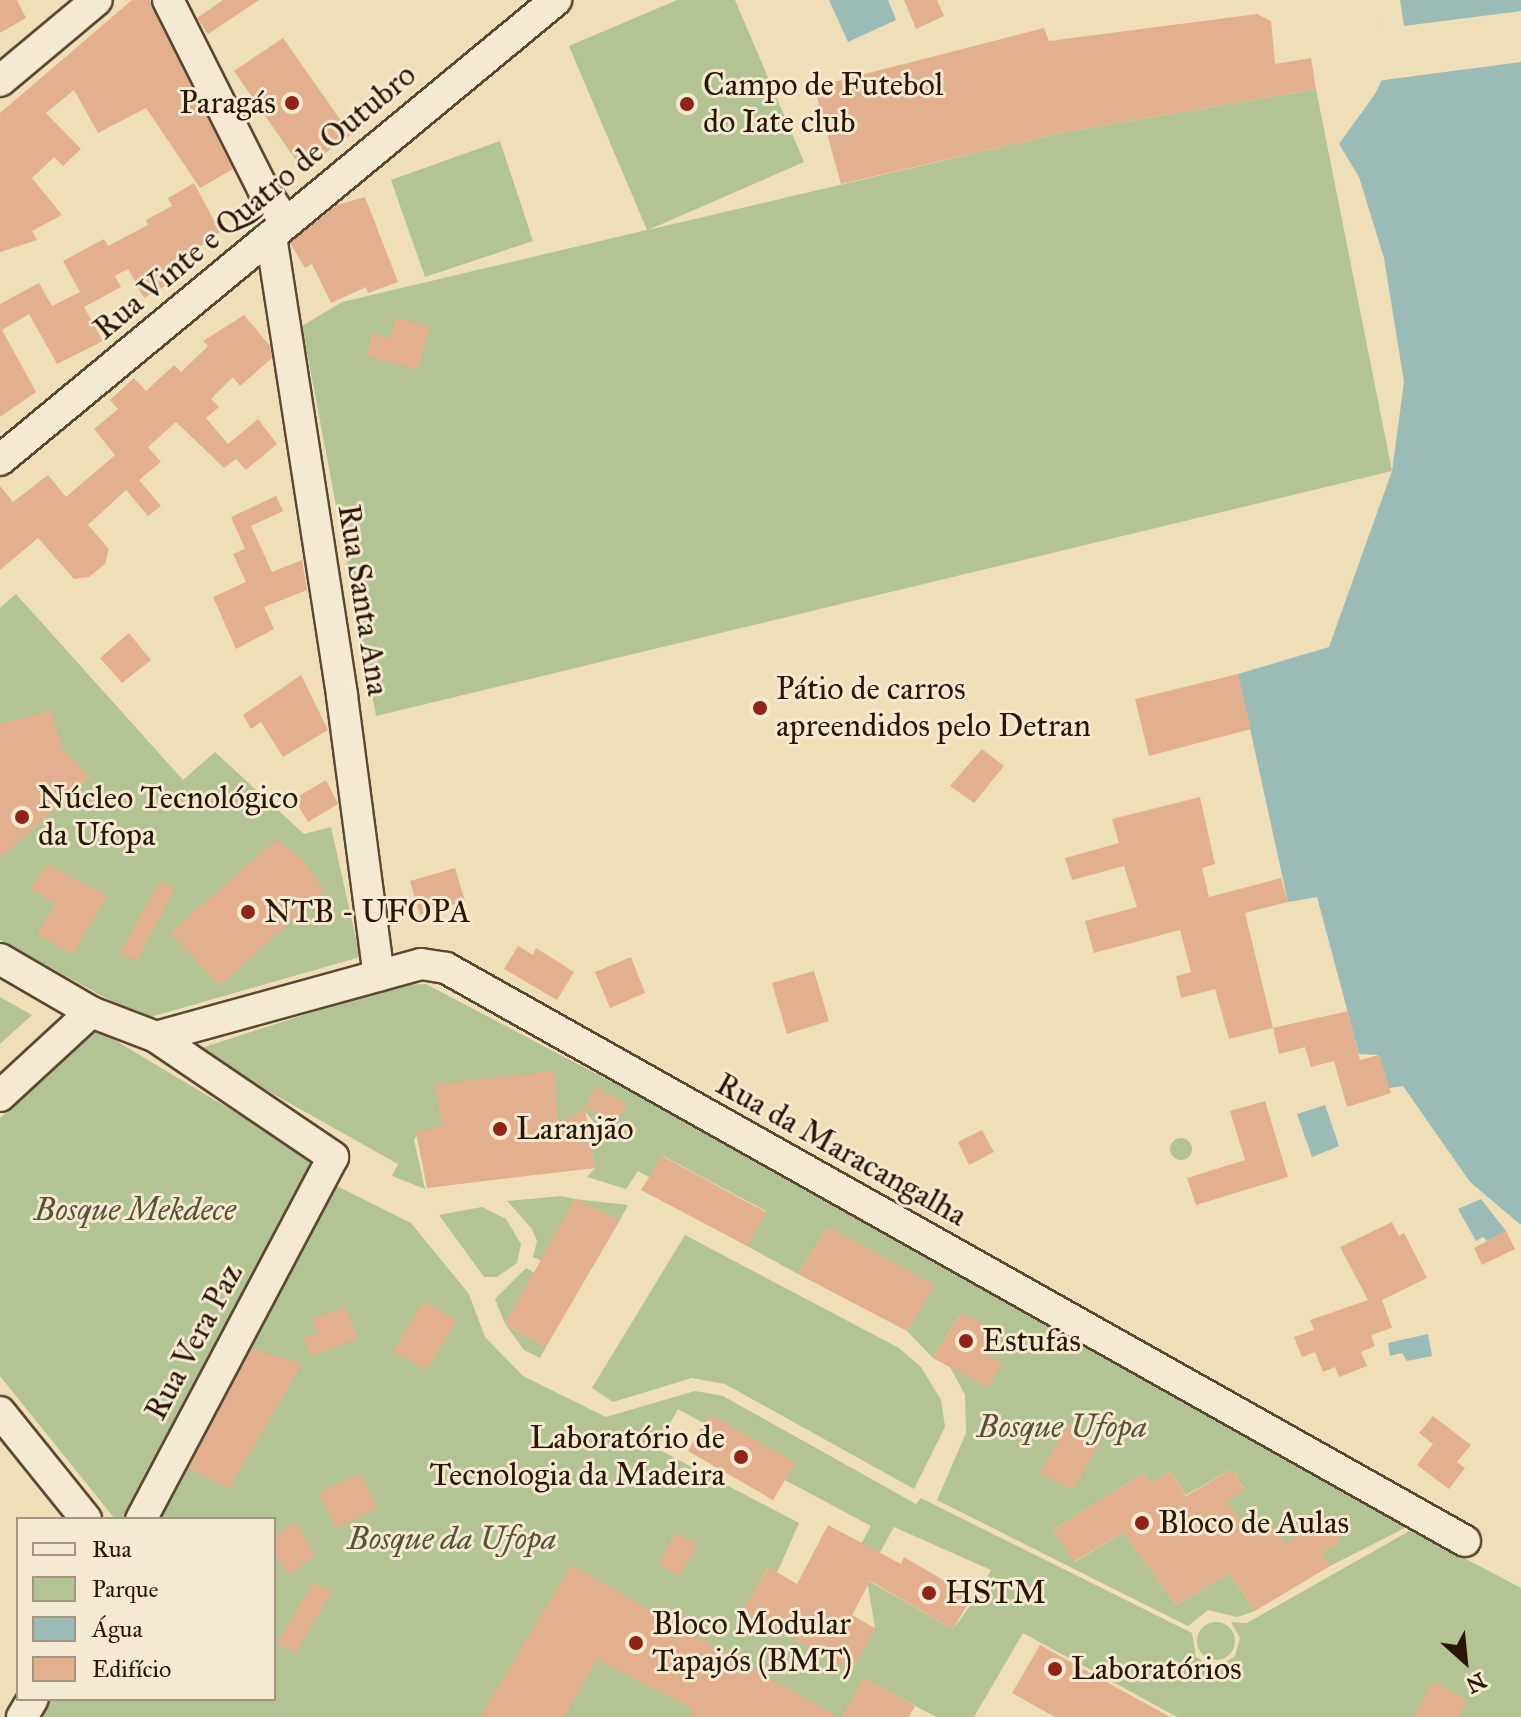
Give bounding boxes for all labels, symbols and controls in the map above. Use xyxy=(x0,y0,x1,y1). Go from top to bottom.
street label: Rua Vinte e Quatro de Outubro xyxy=(86,56,424,348)
place label: Campo de Futebol do Iate club xyxy=(703,67,943,142)
place label: Paragás xyxy=(179,84,276,122)
marker: Paragás xyxy=(283,94,301,112)
marker: Campo de Futebol do Iate club xyxy=(678,95,696,113)
street label: Rua Santa Ana xyxy=(329,502,397,698)
place label: Pátio de carros apreendidos pelo Detran xyxy=(776,671,1091,746)
marker: Pátio de carros apreendidos pelo Detran xyxy=(751,699,769,717)
place label: Núcleo Tecnológico da Ufopa xyxy=(38,780,298,855)
marker: Núcleo Tecnológico da Ufopa xyxy=(13,808,31,826)
place label: NTB - UFOPA xyxy=(264,893,470,931)
marker: NTB - UFOPA xyxy=(239,903,257,921)
street label: Rua da Maracangalha xyxy=(709,1065,973,1235)
place label: Laranjão xyxy=(516,1110,634,1148)
marker: Laranjão xyxy=(491,1120,509,1138)
park label: Bosque Mekdece xyxy=(34,1191,236,1229)
street label: Rua Vera Paz xyxy=(137,1257,251,1427)
place label: Estufas xyxy=(982,1322,1081,1360)
marker: Estufas xyxy=(957,1332,975,1350)
park label: Bosque Ufopa xyxy=(977,1408,1147,1446)
place label: Laboratório de Tecnologia da Madeira xyxy=(430,1420,725,1495)
marker: Laboratório de Tecnologia da Madeira xyxy=(732,1448,750,1466)
place label: Bloco de Aulas xyxy=(1158,1504,1349,1542)
marker: Bloco de Aulas xyxy=(1133,1514,1151,1532)
legend xyxy=(16,1517,276,1701)
park label: Bosque da Ufopa xyxy=(347,1520,557,1558)
text: Rua xyxy=(92,1534,132,1564)
text: Parque xyxy=(92,1574,159,1604)
place label: HSTM xyxy=(945,1574,1046,1612)
marker: HSTM xyxy=(920,1584,938,1602)
place label: Bloco Modular Tapajós (BMT) xyxy=(652,1606,852,1681)
text: Água xyxy=(92,1614,143,1644)
north arrow xyxy=(1425,1621,1505,1701)
marker: Bloco Modular Tapajós (BMT) xyxy=(627,1634,645,1652)
place label: Laboratórios xyxy=(1071,1650,1242,1688)
text: Edifício xyxy=(92,1654,171,1684)
marker: Laboratórios xyxy=(1046,1660,1064,1678)
text: N xyxy=(1462,1667,1491,1699)

